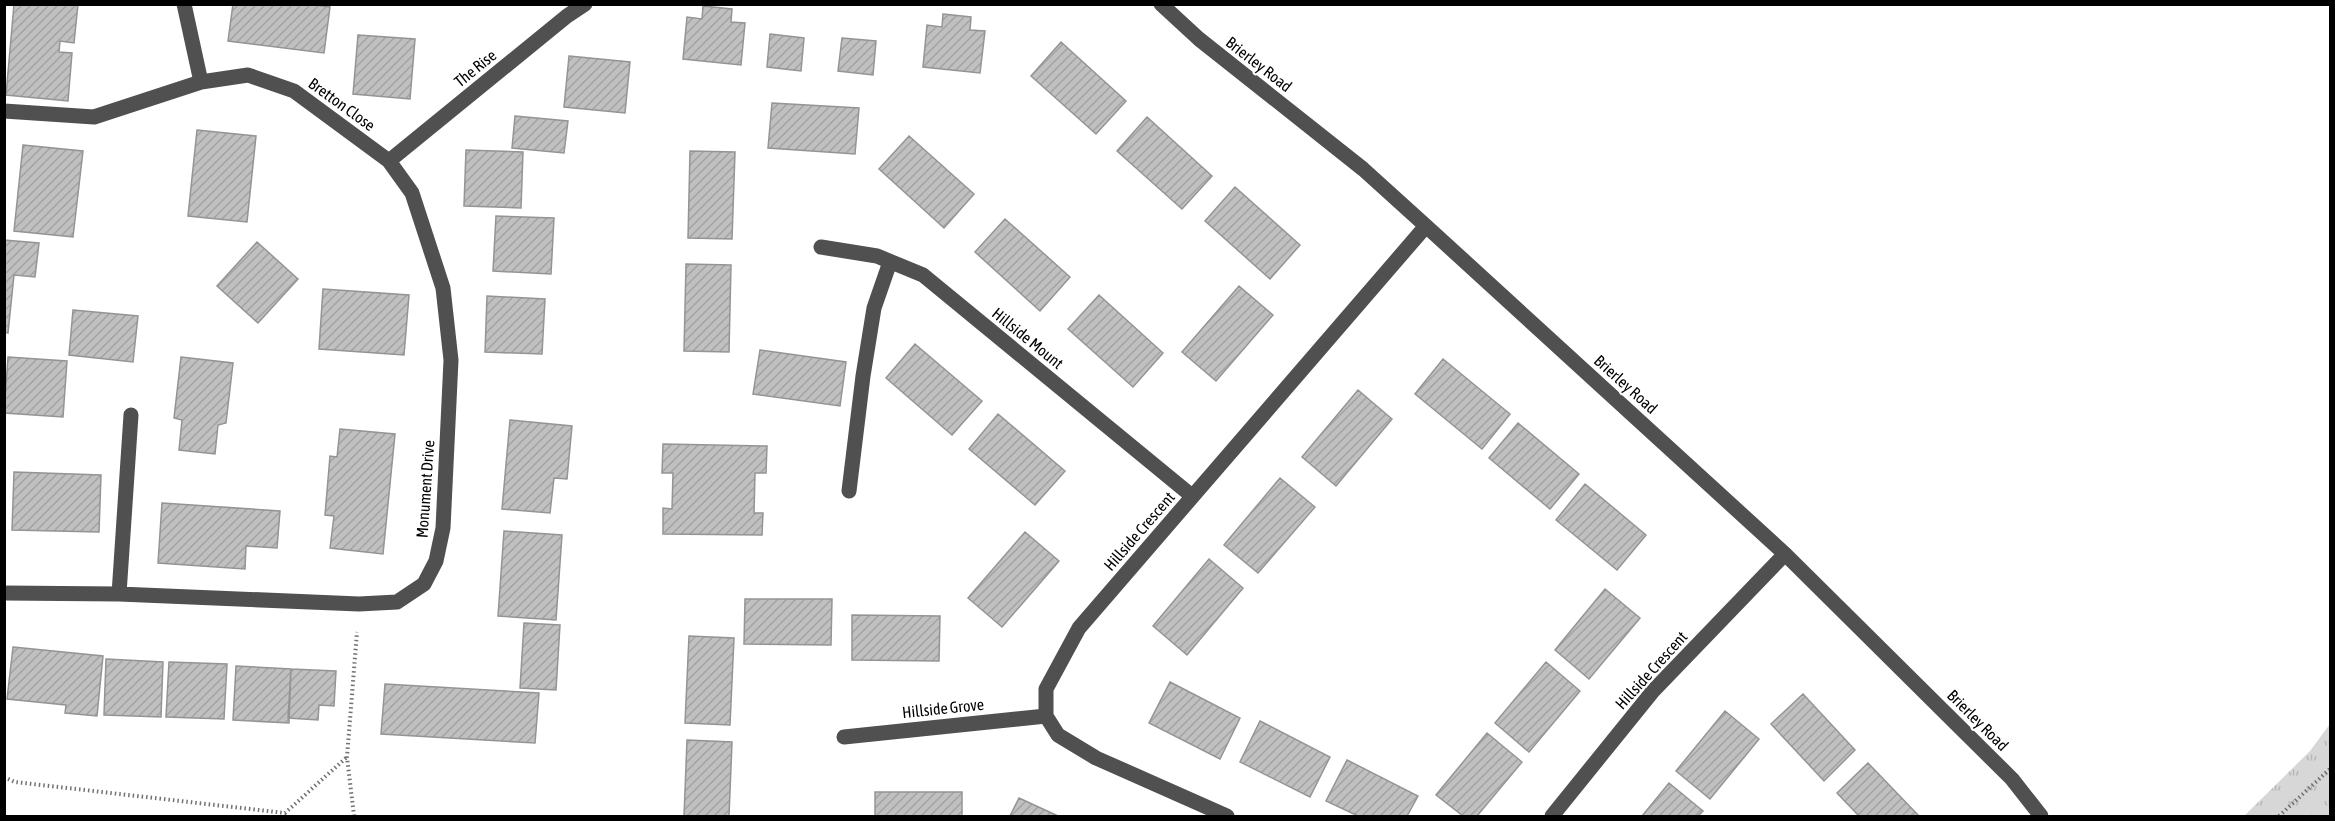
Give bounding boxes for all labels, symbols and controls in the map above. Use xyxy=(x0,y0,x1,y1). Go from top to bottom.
street label: Brierley Road xyxy=(1222,33,1295,96)
street label: The Rise xyxy=(450,46,500,90)
street label: Bretton Close xyxy=(305,74,379,134)
street label: Hillside Mount xyxy=(989,304,1067,372)
street label: Brierley Road xyxy=(1590,351,1661,418)
street label: Monument Drive xyxy=(413,439,437,539)
street label: Hillside Crescent xyxy=(1100,488,1178,574)
street label: Hillside Crescent xyxy=(1611,627,1691,713)
street label: Brierley Road xyxy=(1943,686,2012,755)
street label: Hillside Grove xyxy=(901,695,985,721)

